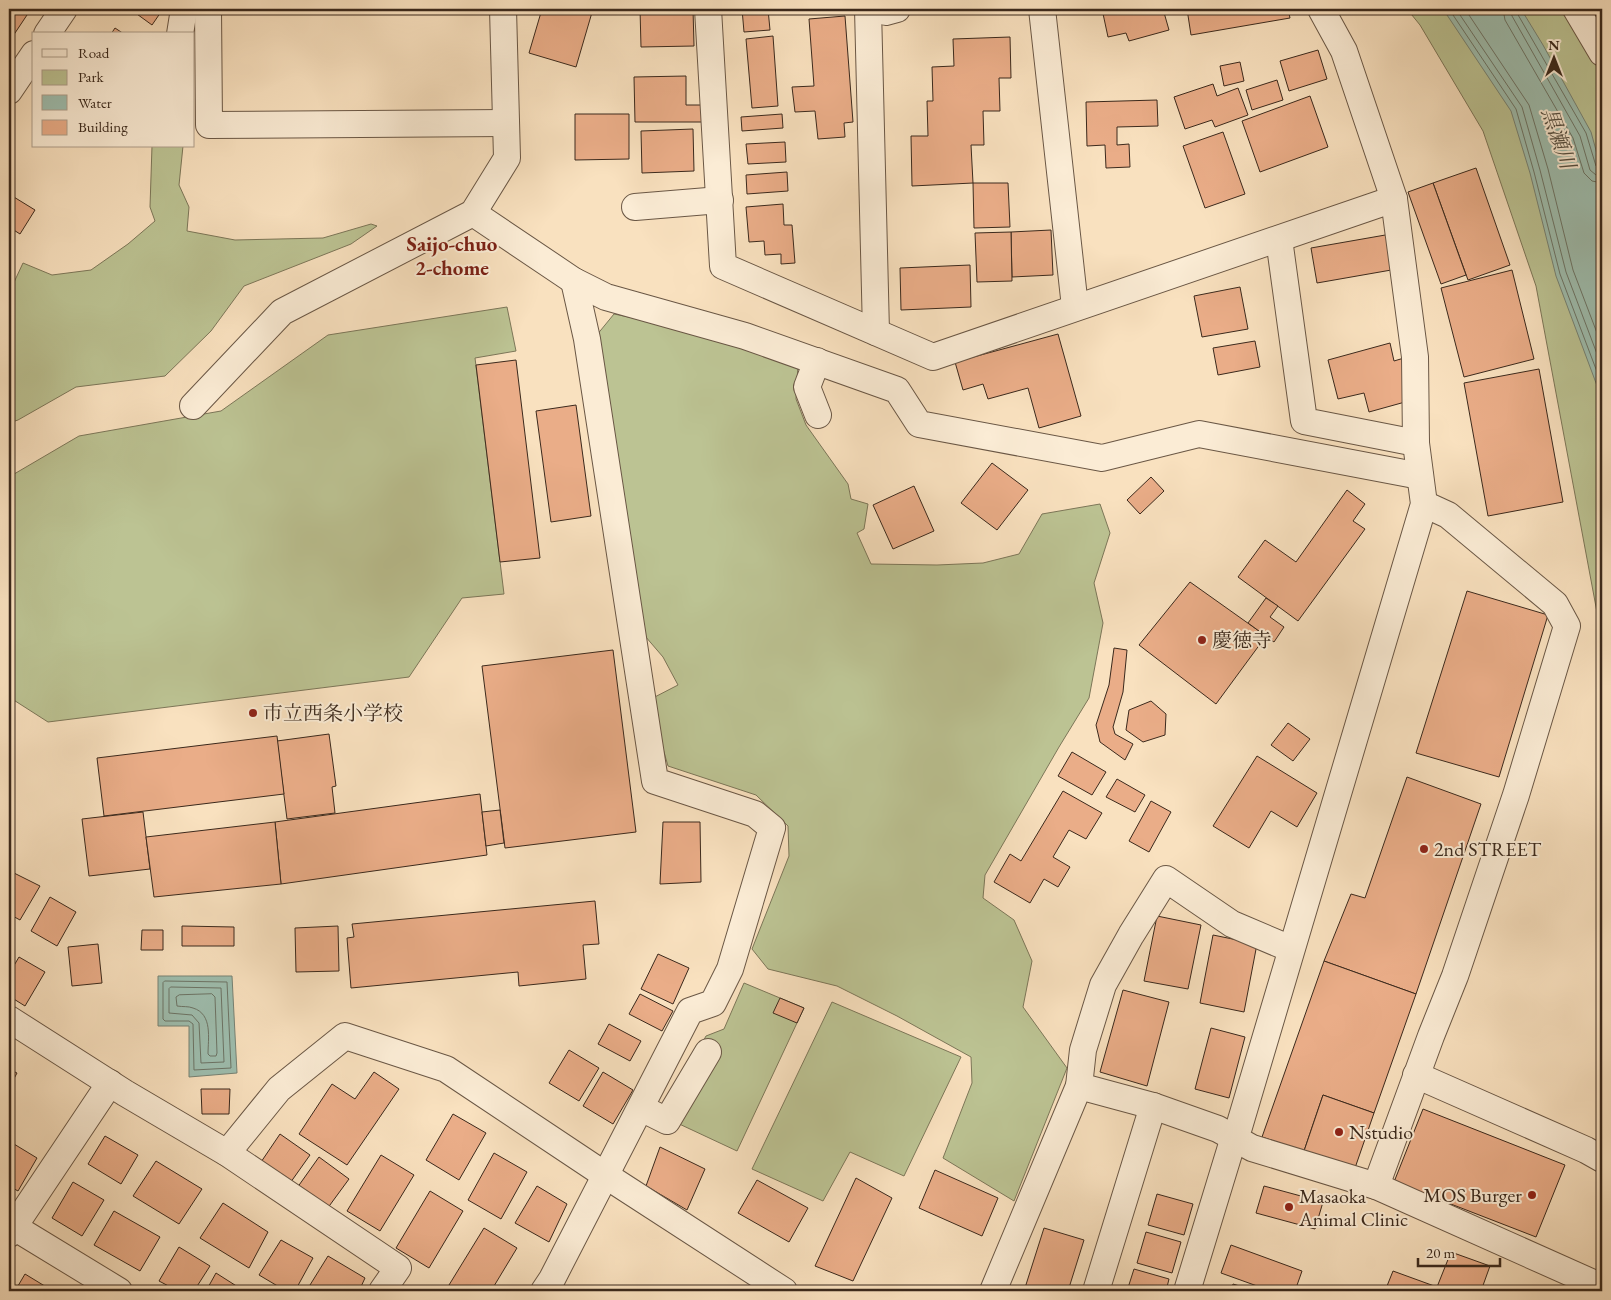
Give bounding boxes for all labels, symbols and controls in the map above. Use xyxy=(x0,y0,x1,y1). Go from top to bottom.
legend xyxy=(32,32,195,148)
north arrow xyxy=(1528,32,1578,82)
text: N xyxy=(1548,36,1560,54)
text: Road xyxy=(78,43,110,62)
text: Park xyxy=(78,67,105,86)
text: Water xyxy=(78,93,112,112)
water label: 黒瀬川 xyxy=(1536,104,1583,174)
text: Building xyxy=(78,117,128,136)
district label: Saijo-chuo 2-chome xyxy=(407,230,498,281)
place label: 慶徳寺 xyxy=(1212,627,1272,653)
marker: 慶徳寺 xyxy=(1196,634,1208,646)
place label: 市立西条小学校 xyxy=(263,700,403,726)
marker: 市立西条小学校 xyxy=(247,707,259,719)
place label: 2nd STREET xyxy=(1434,836,1542,862)
marker: 2nd STREET xyxy=(1418,843,1430,855)
place label: Nstudio xyxy=(1349,1119,1413,1145)
marker: Nstudio xyxy=(1333,1126,1345,1138)
place label: MOS Burger xyxy=(1423,1182,1522,1208)
place label: Masaoka Animal Clinic xyxy=(1298,1183,1408,1232)
marker: MOS Burger xyxy=(1526,1189,1538,1201)
marker: Masaoka Animal Clinic xyxy=(1283,1201,1295,1213)
scale bar xyxy=(1418,1235,1501,1267)
text: 20 m xyxy=(1426,1243,1455,1262)

